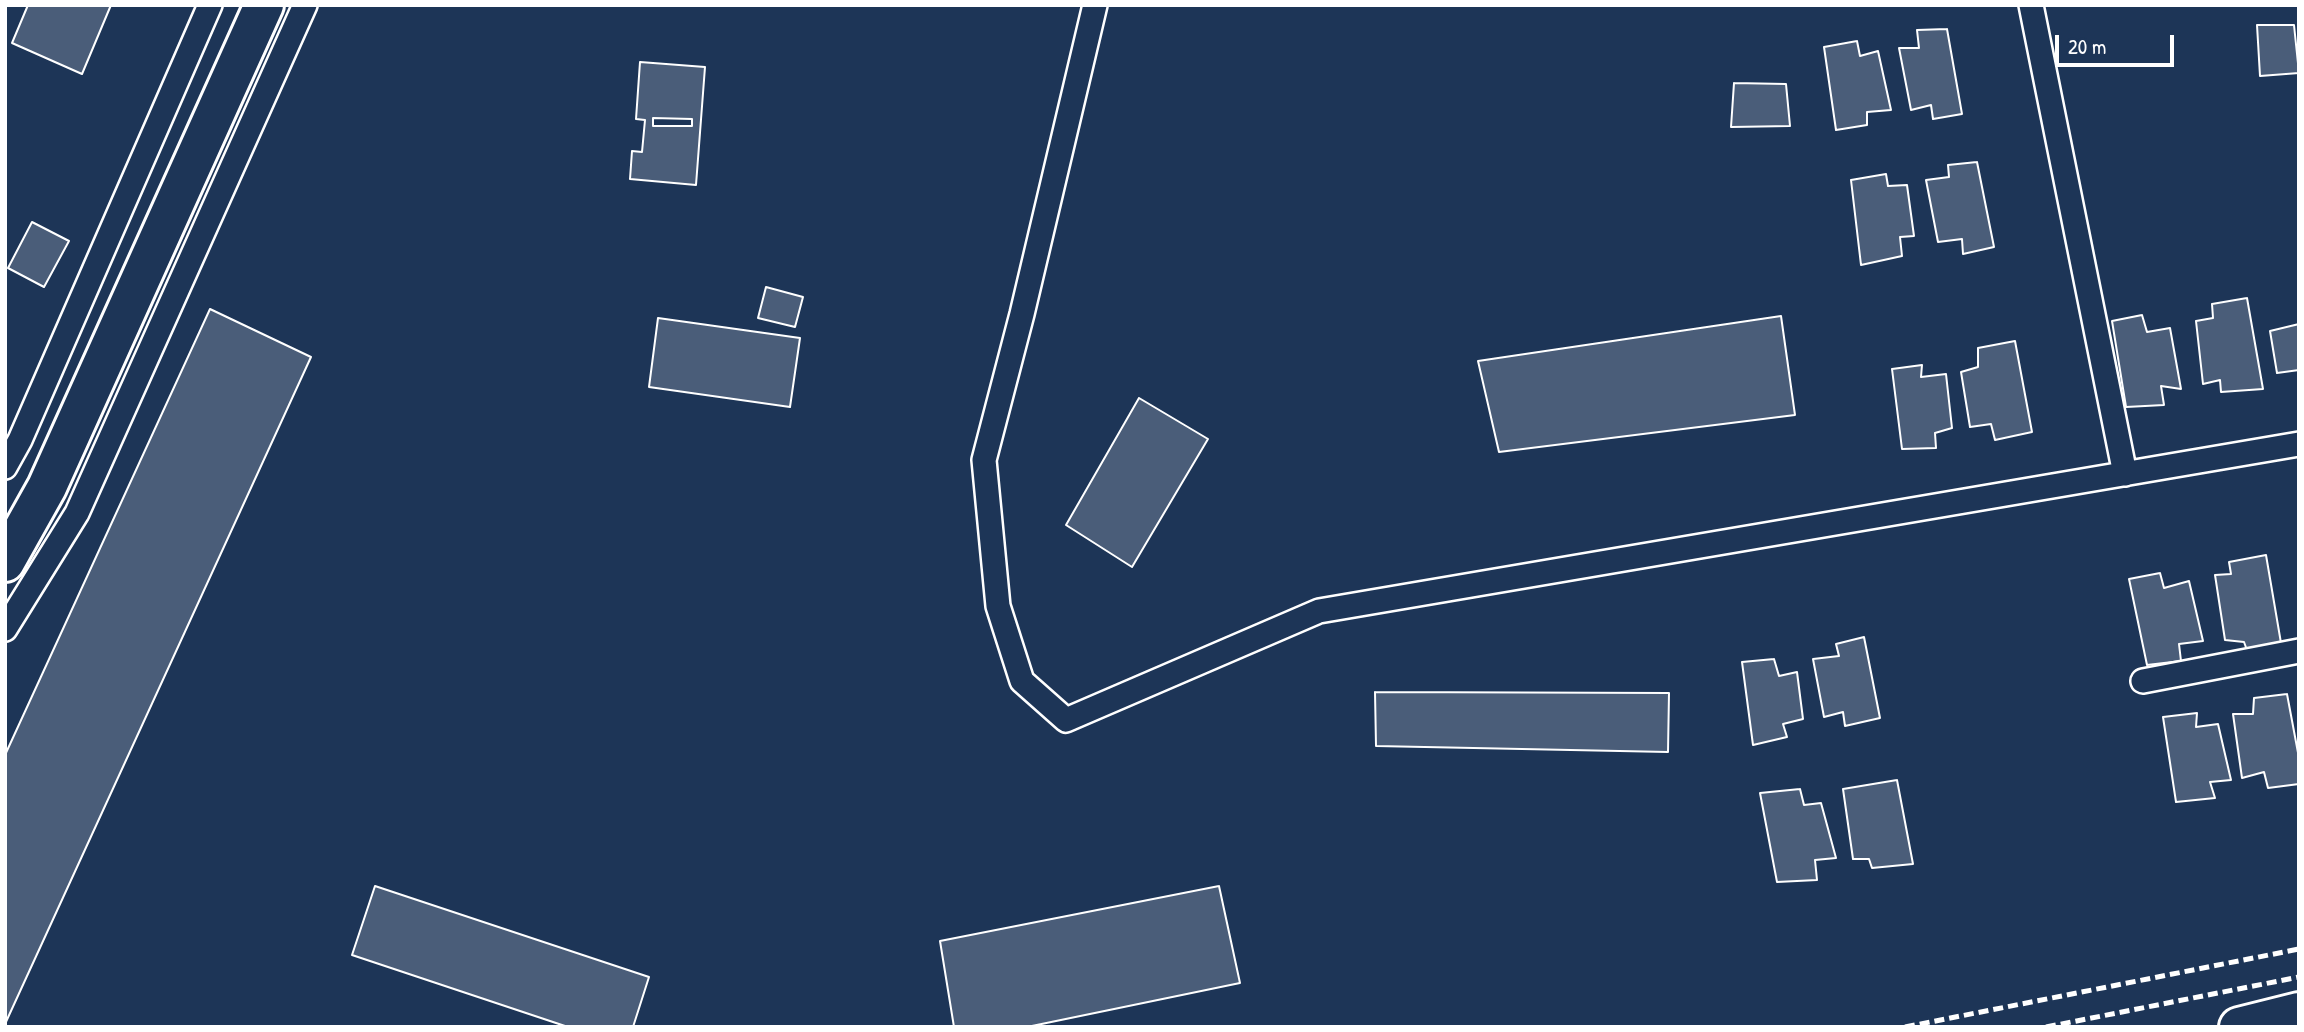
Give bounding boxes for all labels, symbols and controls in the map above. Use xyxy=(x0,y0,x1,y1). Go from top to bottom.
scale bar xyxy=(2059,21,2178,65)
text: 20 m xyxy=(2068,32,2106,61)

